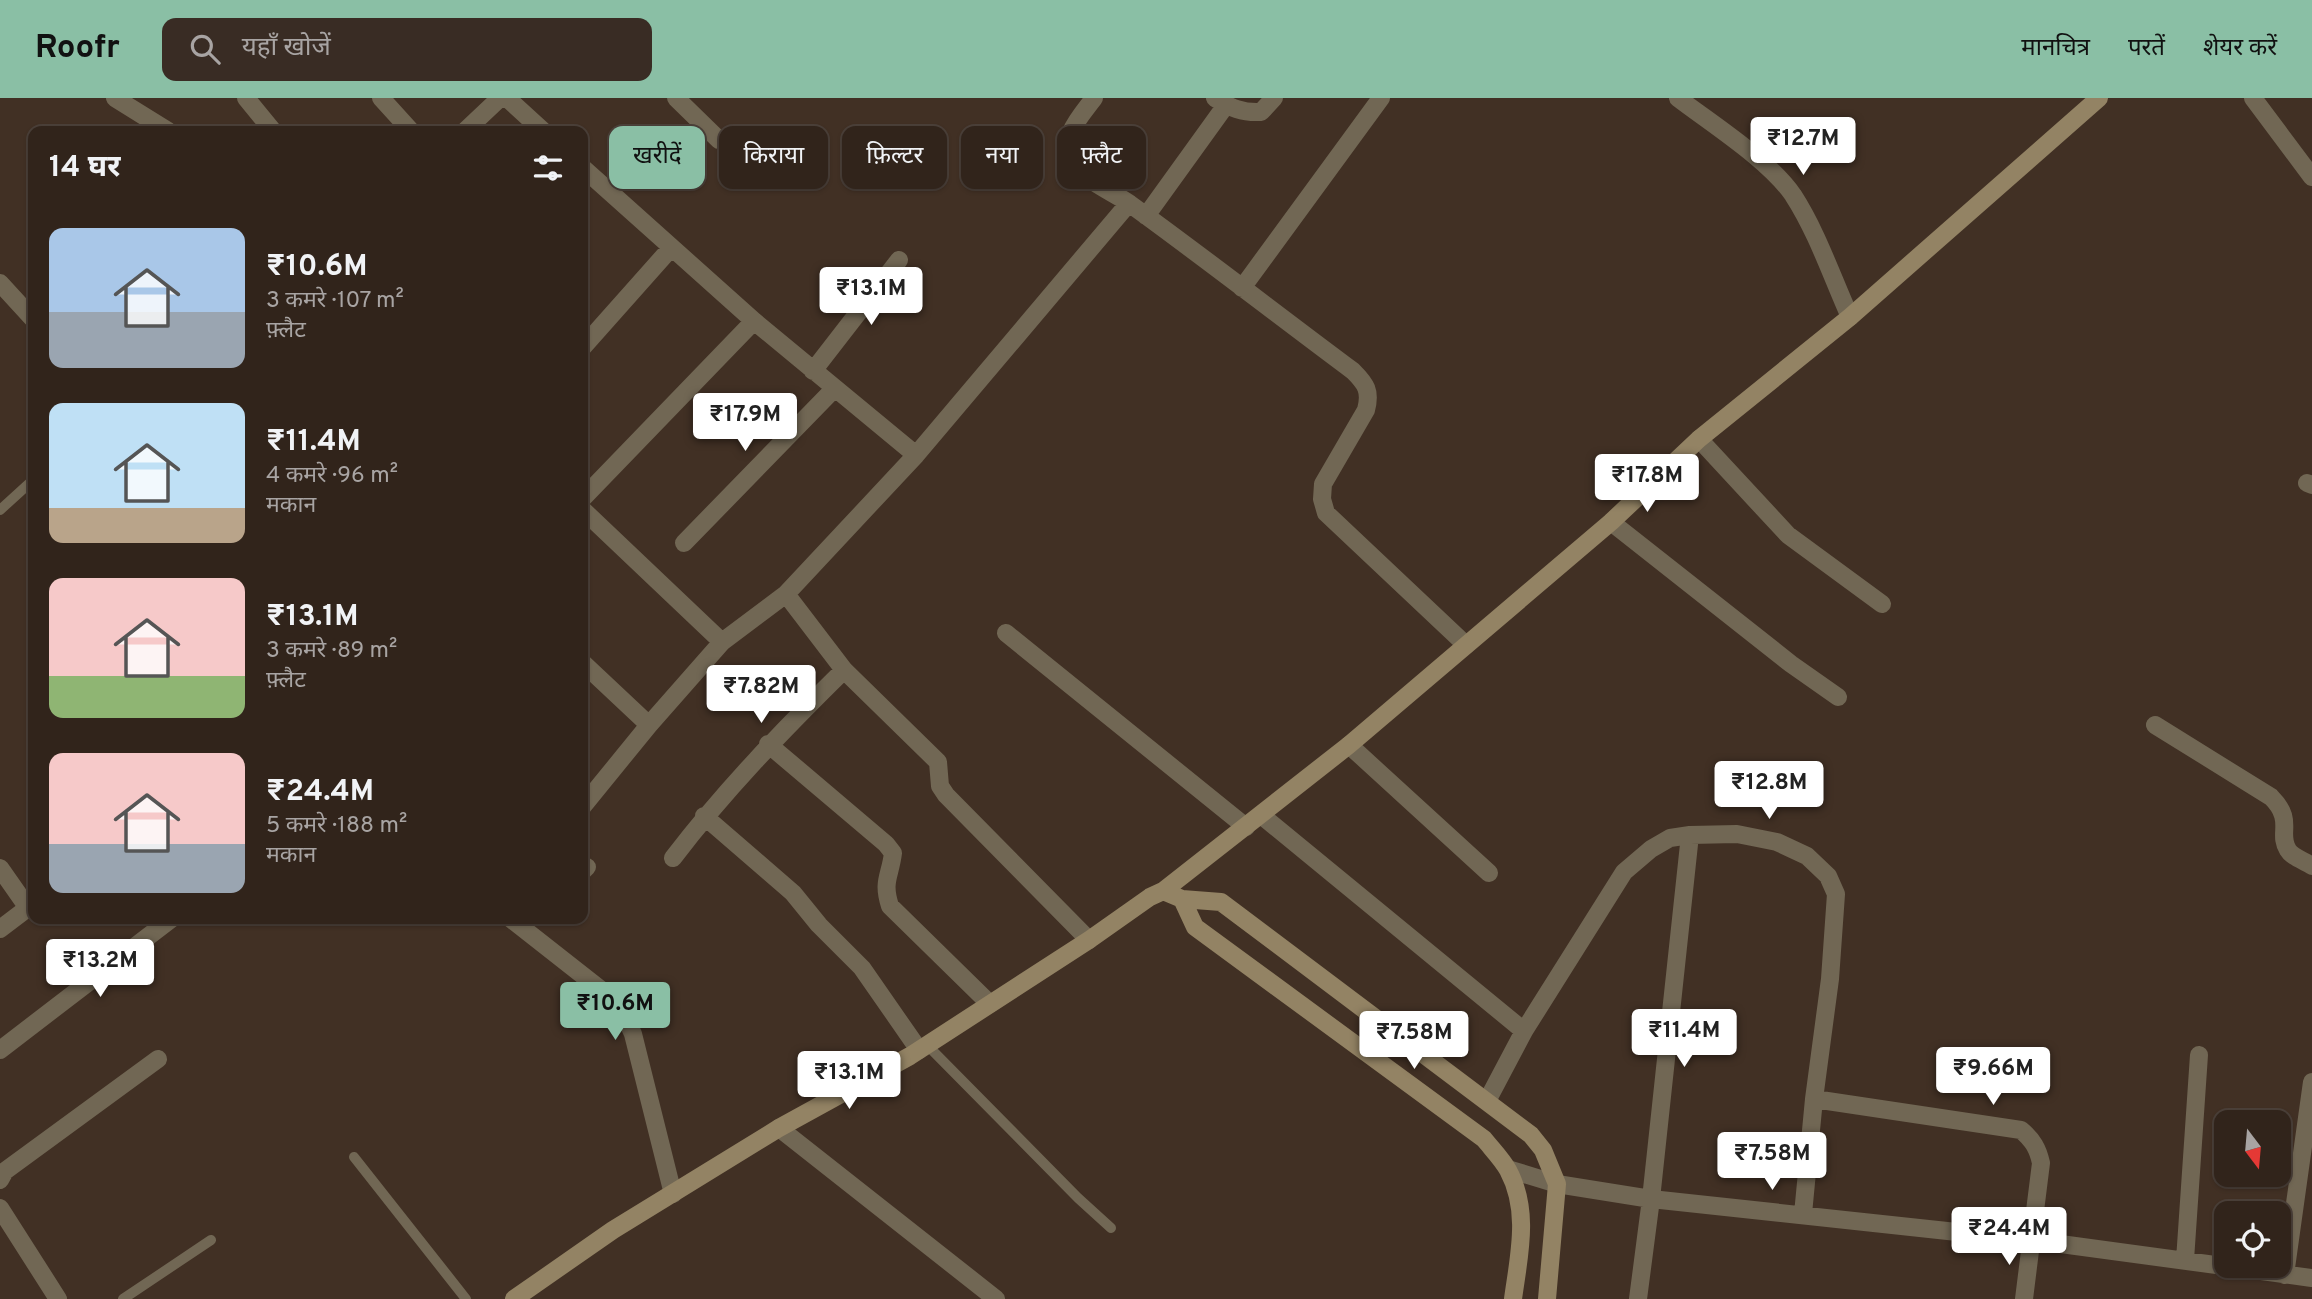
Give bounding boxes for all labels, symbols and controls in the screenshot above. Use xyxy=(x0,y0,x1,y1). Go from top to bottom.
search box xyxy=(162,18,652,81)
text: Roofr xyxy=(35,28,120,70)
icon: search xyxy=(186,30,224,68)
text: यहाँ खोजें xyxy=(242,32,331,65)
text: मानचित्र xyxy=(2021,34,2090,64)
text: परतें xyxy=(2128,34,2165,64)
text: शेयर करें xyxy=(2203,34,2277,64)
pin: ₹12.7M xyxy=(1746,118,1860,177)
text: ₹12.7M xyxy=(1767,125,1839,154)
chip: खरीदें xyxy=(609,126,705,189)
chip: किराया xyxy=(719,126,828,189)
chip: फ़िल्टर xyxy=(842,126,947,189)
chip: नया xyxy=(961,126,1043,189)
chip: फ़्लैट xyxy=(1057,126,1146,189)
icon: filters xyxy=(529,149,567,187)
text: 14 घर xyxy=(49,150,120,187)
text: ₹10.6M xyxy=(266,249,367,286)
icon: home xyxy=(105,256,189,340)
pin: ₹13.1M xyxy=(814,268,928,327)
text: ₹13.1M xyxy=(836,275,906,304)
text: 3 कमरे · 107 m² xyxy=(266,287,404,316)
text: फ़्लैट xyxy=(266,317,306,346)
pin: ₹17.9M xyxy=(688,394,802,453)
text: ₹17.9M xyxy=(709,401,781,430)
text: ₹11.4M xyxy=(266,424,361,461)
icon: home xyxy=(105,431,189,515)
pin: ₹17.8M xyxy=(1590,454,1704,514)
text: 4 कमरे · 96 m² xyxy=(266,462,398,491)
text: ₹17.8M xyxy=(1611,462,1683,491)
text: मकान xyxy=(266,492,316,521)
text: ₹13.1M xyxy=(266,599,359,636)
icon: home xyxy=(105,606,189,690)
text: 3 कमरे · 89 m² xyxy=(266,637,397,666)
pin: ₹7.82M xyxy=(704,666,818,725)
text: फ़्लैट xyxy=(266,667,306,696)
text: ₹7.82M xyxy=(723,673,799,702)
pin: ₹12.8M xyxy=(1712,762,1826,821)
text: ₹12.8M xyxy=(1731,769,1807,798)
text: ₹24.4M xyxy=(266,774,374,811)
icon: home xyxy=(105,781,189,865)
text: 5 कमरे · 188 m² xyxy=(266,812,407,841)
text: मकान xyxy=(266,842,316,871)
pin: ₹13.2M xyxy=(43,940,157,999)
text: ₹13.2M xyxy=(62,947,138,976)
pin: ₹10.6M xyxy=(558,982,672,1042)
text: ₹10.6M xyxy=(576,990,654,1019)
pin: ₹11.4M xyxy=(1627,1010,1741,1069)
pin: ₹7.58M xyxy=(1357,1012,1471,1071)
text: ₹11.4M xyxy=(1648,1017,1720,1046)
text: ₹7.58M xyxy=(1375,1019,1453,1048)
pin: ₹9.66M xyxy=(1936,1048,2050,1107)
pin: ₹13.1M xyxy=(792,1052,906,1111)
text: ₹9.66M xyxy=(1952,1055,2034,1084)
text: ₹13.1M xyxy=(814,1059,884,1088)
north arrow xyxy=(2214,1110,2291,1186)
map controls xyxy=(2214,1110,2291,1278)
pin: ₹7.58M xyxy=(1715,1132,1829,1192)
text: ₹7.58M xyxy=(1733,1140,1811,1169)
button: locate xyxy=(2214,1201,2291,1278)
pin: ₹24.4M xyxy=(1952,1208,2066,1267)
text: ₹24.4M xyxy=(1968,1215,2050,1244)

